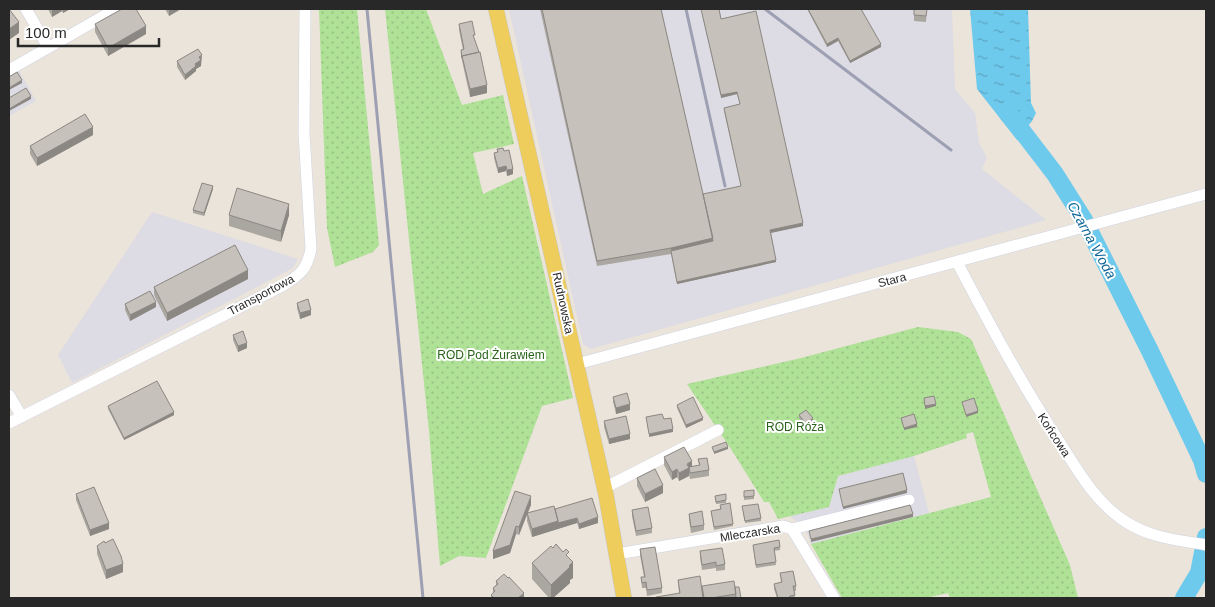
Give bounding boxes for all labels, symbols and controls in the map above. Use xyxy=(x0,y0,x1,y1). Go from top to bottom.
scale bar xyxy=(18,15,159,47)
text: 100 m xyxy=(25,24,67,41)
water label: Czarna Woda xyxy=(1064,199,1120,281)
street label: Stara xyxy=(876,269,908,290)
street label: Rudnowska xyxy=(550,271,576,335)
street label: Transportowa xyxy=(226,272,297,318)
park label: ROD Pod Żurawiem xyxy=(437,348,545,362)
street label: Końcowa xyxy=(1035,410,1073,460)
park label: ROD Róża xyxy=(766,420,824,434)
street label: Mleczarska xyxy=(719,521,781,545)

